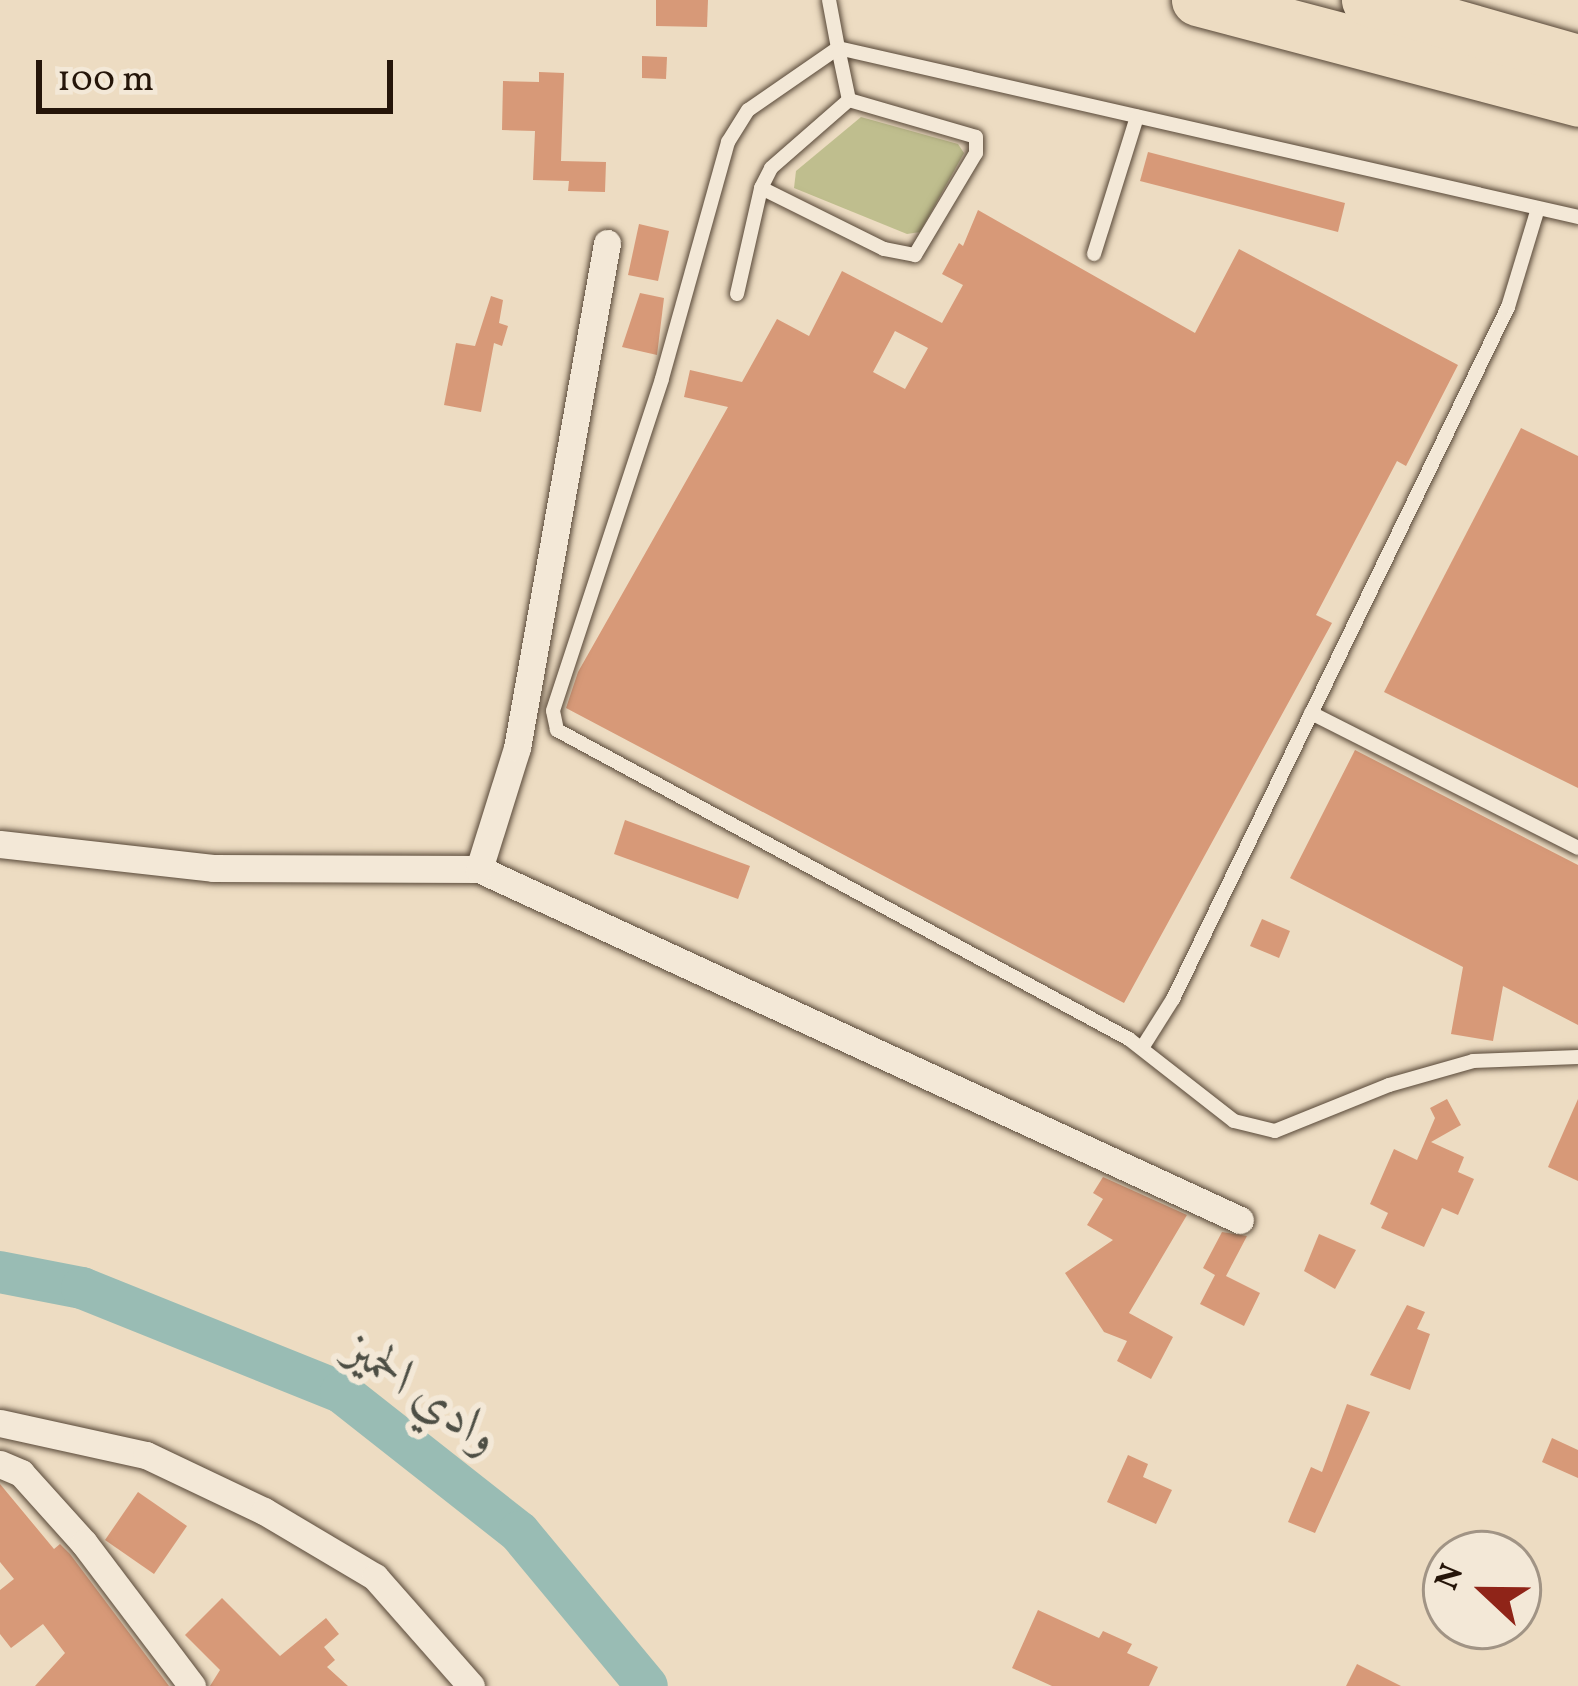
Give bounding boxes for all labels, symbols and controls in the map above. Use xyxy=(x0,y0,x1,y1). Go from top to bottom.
scale bar xyxy=(42,36,399,110)
text: 100 m xyxy=(57,56,154,106)
water label: وادي الحميز xyxy=(333,1320,511,1470)
north arrow xyxy=(1422,1530,1542,1650)
text: N xyxy=(1426,1558,1477,1597)

